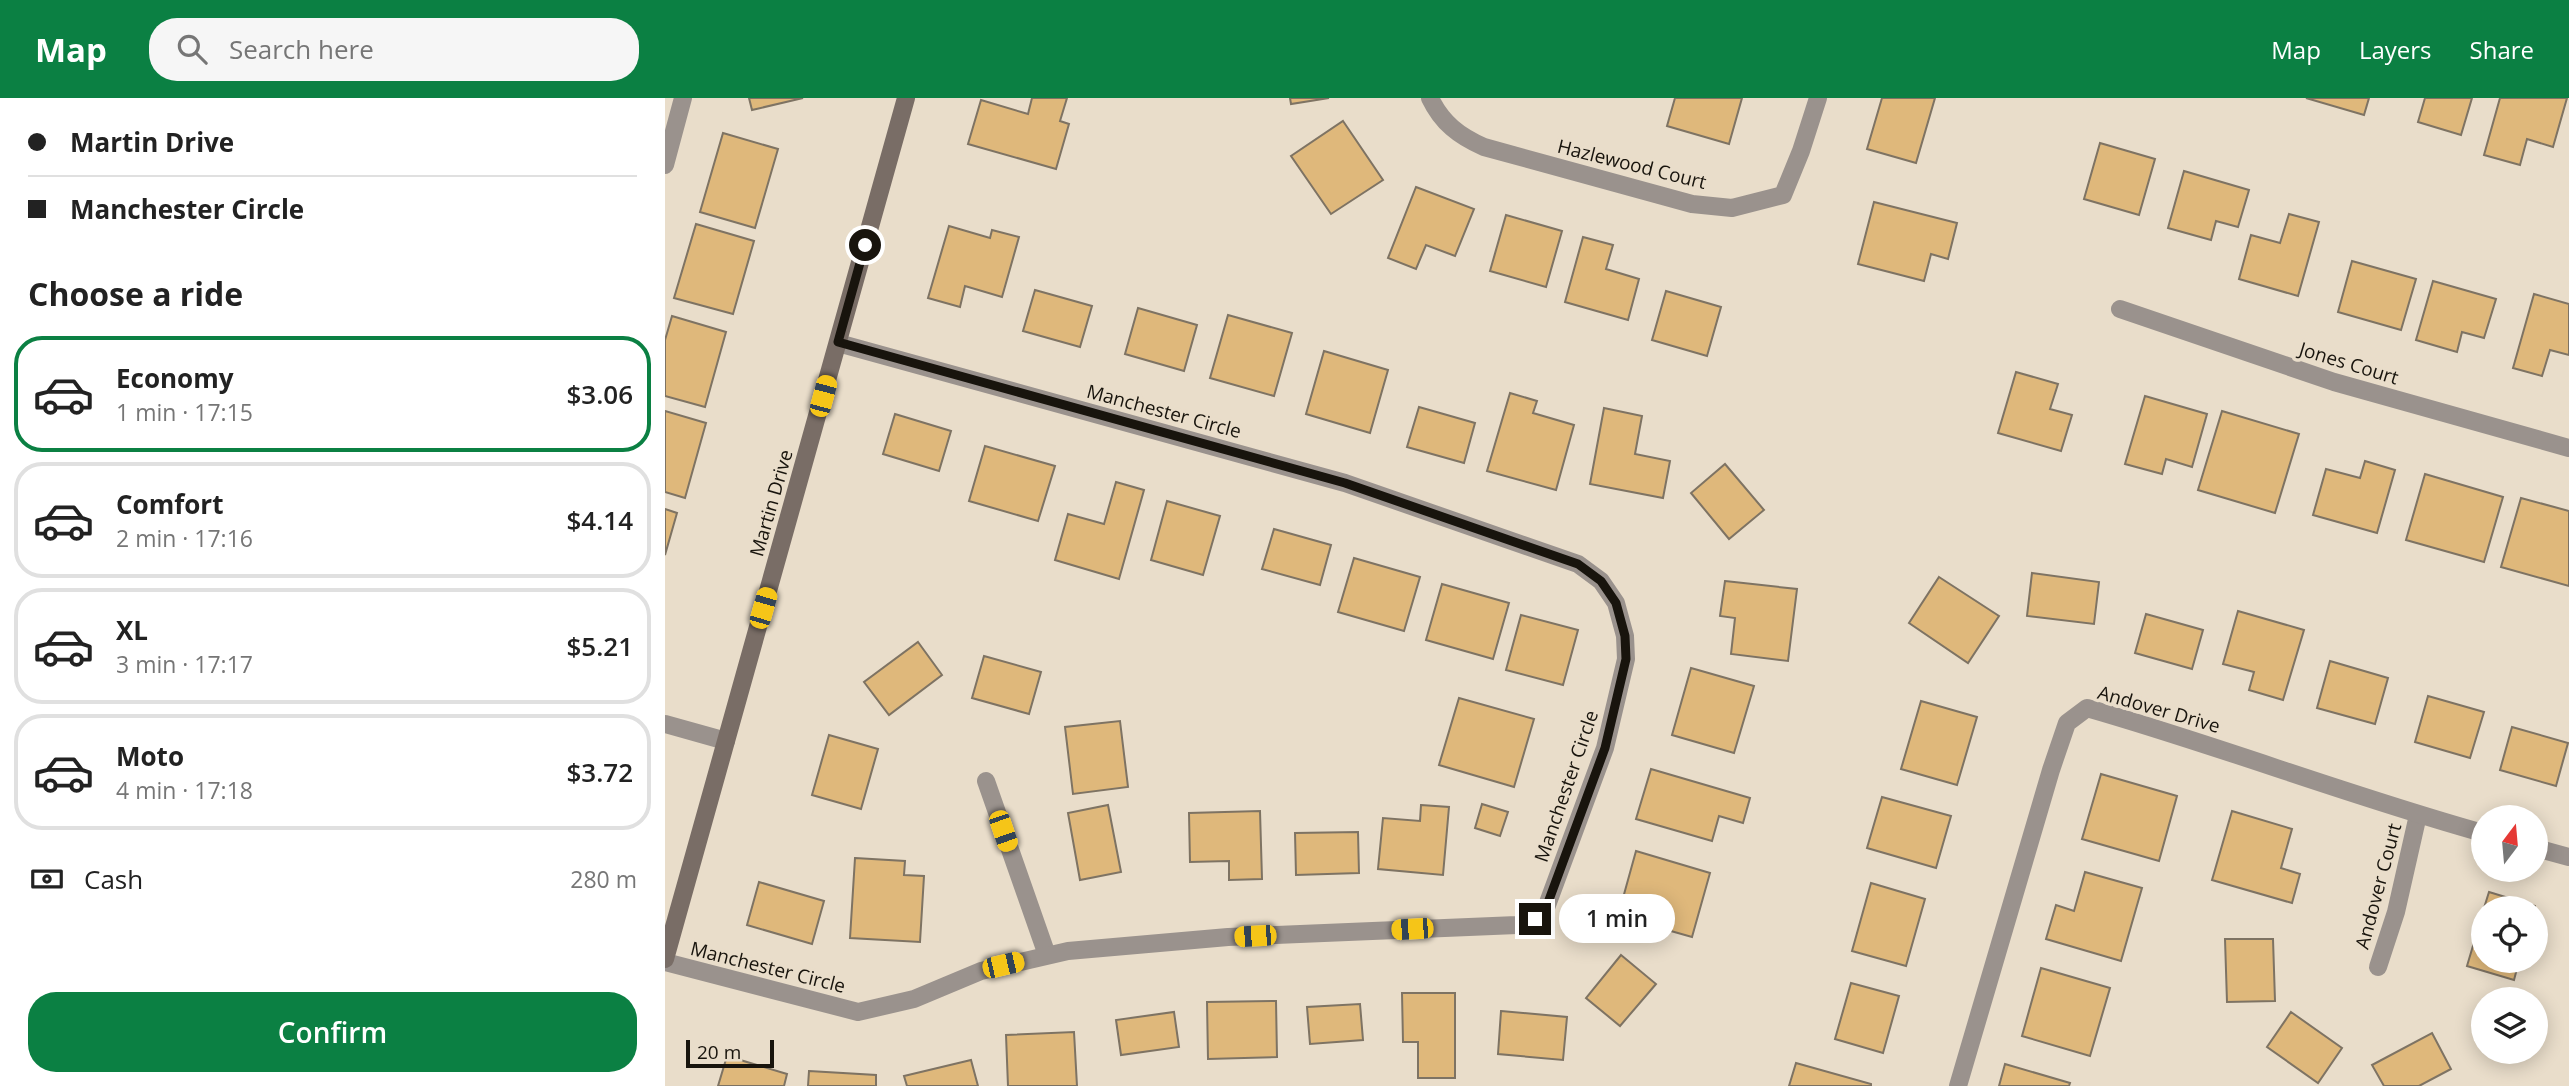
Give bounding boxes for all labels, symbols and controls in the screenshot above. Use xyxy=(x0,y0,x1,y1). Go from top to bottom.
search box xyxy=(149,18,639,81)
text: Map xyxy=(35,27,107,72)
icon: search xyxy=(173,30,211,68)
text: Search here xyxy=(229,31,374,67)
text: Map xyxy=(2271,33,2321,66)
text: Layers xyxy=(2359,33,2432,66)
text: Share xyxy=(2470,33,2534,66)
text: Martin Drive xyxy=(70,124,234,160)
street label: Hazlewood Court xyxy=(1555,133,1709,195)
text: Manchester Circle xyxy=(70,191,304,227)
route start xyxy=(849,229,881,261)
text: Choose a ride xyxy=(28,272,243,315)
street label: Jones Court xyxy=(2294,335,2402,390)
text: Economy xyxy=(116,360,234,396)
icon: car xyxy=(32,363,95,426)
car xyxy=(808,373,839,419)
text: $3.06 xyxy=(566,376,633,412)
street label: Manchester Circle xyxy=(1084,378,1244,444)
text: 1 min · 17:15 xyxy=(116,396,253,428)
street label: Martin Drive xyxy=(743,447,799,559)
text: Comfort xyxy=(116,486,223,522)
icon: car xyxy=(32,489,95,552)
text: $4.14 xyxy=(566,502,633,538)
text: 2 min · 17:16 xyxy=(116,522,253,554)
car xyxy=(748,585,779,631)
text: XL xyxy=(116,612,148,648)
icon: car xyxy=(32,615,95,678)
text: $5.21 xyxy=(566,628,633,664)
text: 3 min · 17:17 xyxy=(116,648,253,680)
street label: Andover Drive xyxy=(2095,679,2223,739)
street label: Manchester Circle xyxy=(1528,707,1604,865)
text: Moto xyxy=(116,738,184,774)
icon: car xyxy=(32,741,95,804)
text: $3.72 xyxy=(566,754,633,790)
text: 4 min · 17:18 xyxy=(116,774,253,806)
north arrow xyxy=(2471,805,2548,882)
map controls xyxy=(2471,805,2548,1064)
car xyxy=(987,808,1020,854)
street label: Andover Court xyxy=(2349,820,2407,952)
icon: cash xyxy=(28,860,66,898)
text: Cash xyxy=(84,861,143,897)
text: 280 m xyxy=(570,863,637,895)
callout: 1 min xyxy=(1559,894,1675,944)
button: locate xyxy=(2471,896,2548,973)
text: 1 min xyxy=(1586,902,1648,934)
route end xyxy=(1519,903,1551,935)
car xyxy=(1391,917,1434,941)
car xyxy=(1234,924,1277,948)
street label: Manchester Circle xyxy=(688,935,848,999)
car xyxy=(981,950,1026,980)
button: layers xyxy=(2471,987,2548,1064)
button: Confirm xyxy=(28,992,637,1072)
scale bar xyxy=(686,1037,773,1069)
text: 20 m xyxy=(697,1039,741,1065)

